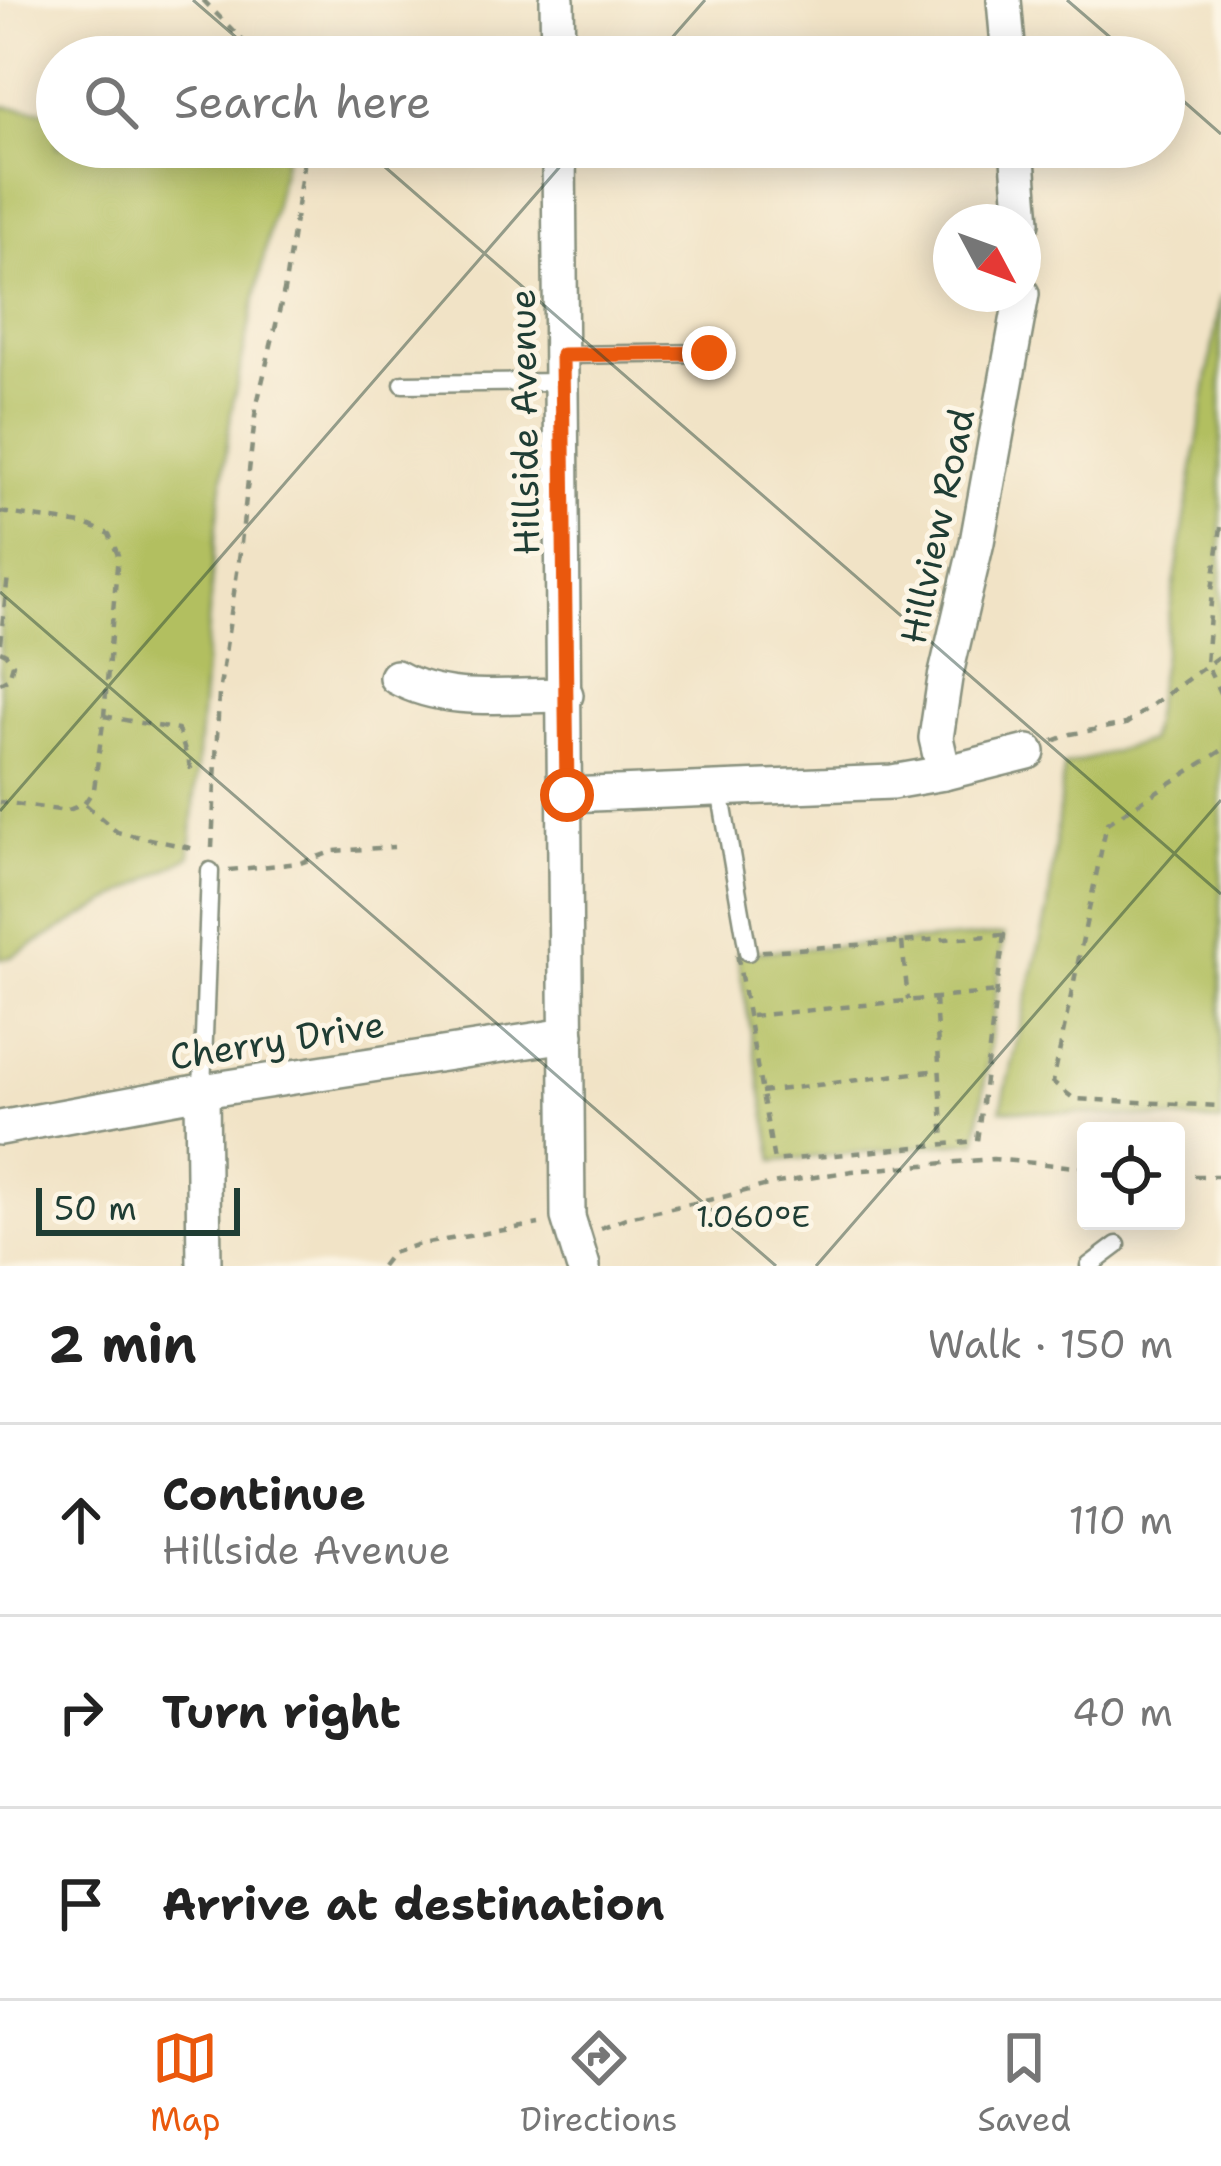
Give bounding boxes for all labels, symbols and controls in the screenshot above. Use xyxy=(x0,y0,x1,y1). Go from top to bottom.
search box xyxy=(36,36,1185,168)
icon: search xyxy=(78,69,144,135)
text: Search here xyxy=(174,72,431,132)
north arrow xyxy=(933,204,1041,312)
street label: Hillside Avenue xyxy=(498,288,551,556)
route end xyxy=(682,326,736,380)
street label: Hillview Road xyxy=(889,404,986,648)
route start xyxy=(540,768,594,822)
street label: Cherry Drive xyxy=(166,999,388,1082)
map controls xyxy=(1077,1122,1185,1230)
button: locate xyxy=(1077,1122,1185,1230)
scale bar xyxy=(36,1182,240,1235)
text: 50 m xyxy=(54,1186,137,1231)
text: 1.060°E xyxy=(696,1196,810,1237)
text: 2 min xyxy=(48,1310,197,1378)
text: Walk · 150 m xyxy=(928,1318,1173,1370)
text: Continue xyxy=(162,1464,366,1524)
icon: ahead xyxy=(48,1487,114,1553)
text: 110 m xyxy=(1069,1494,1173,1546)
text: Hillside Avenue xyxy=(162,1524,450,1576)
icon: right xyxy=(48,1679,114,1745)
text: Turn right xyxy=(162,1682,401,1742)
text: 40 m xyxy=(1072,1686,1173,1738)
icon: arrive xyxy=(48,1871,114,1937)
text: Arrive at destination xyxy=(162,1874,665,1934)
tab: Map xyxy=(150,2025,221,2142)
tab: Directions xyxy=(520,2025,678,2142)
tab: Saved xyxy=(977,2025,1071,2142)

